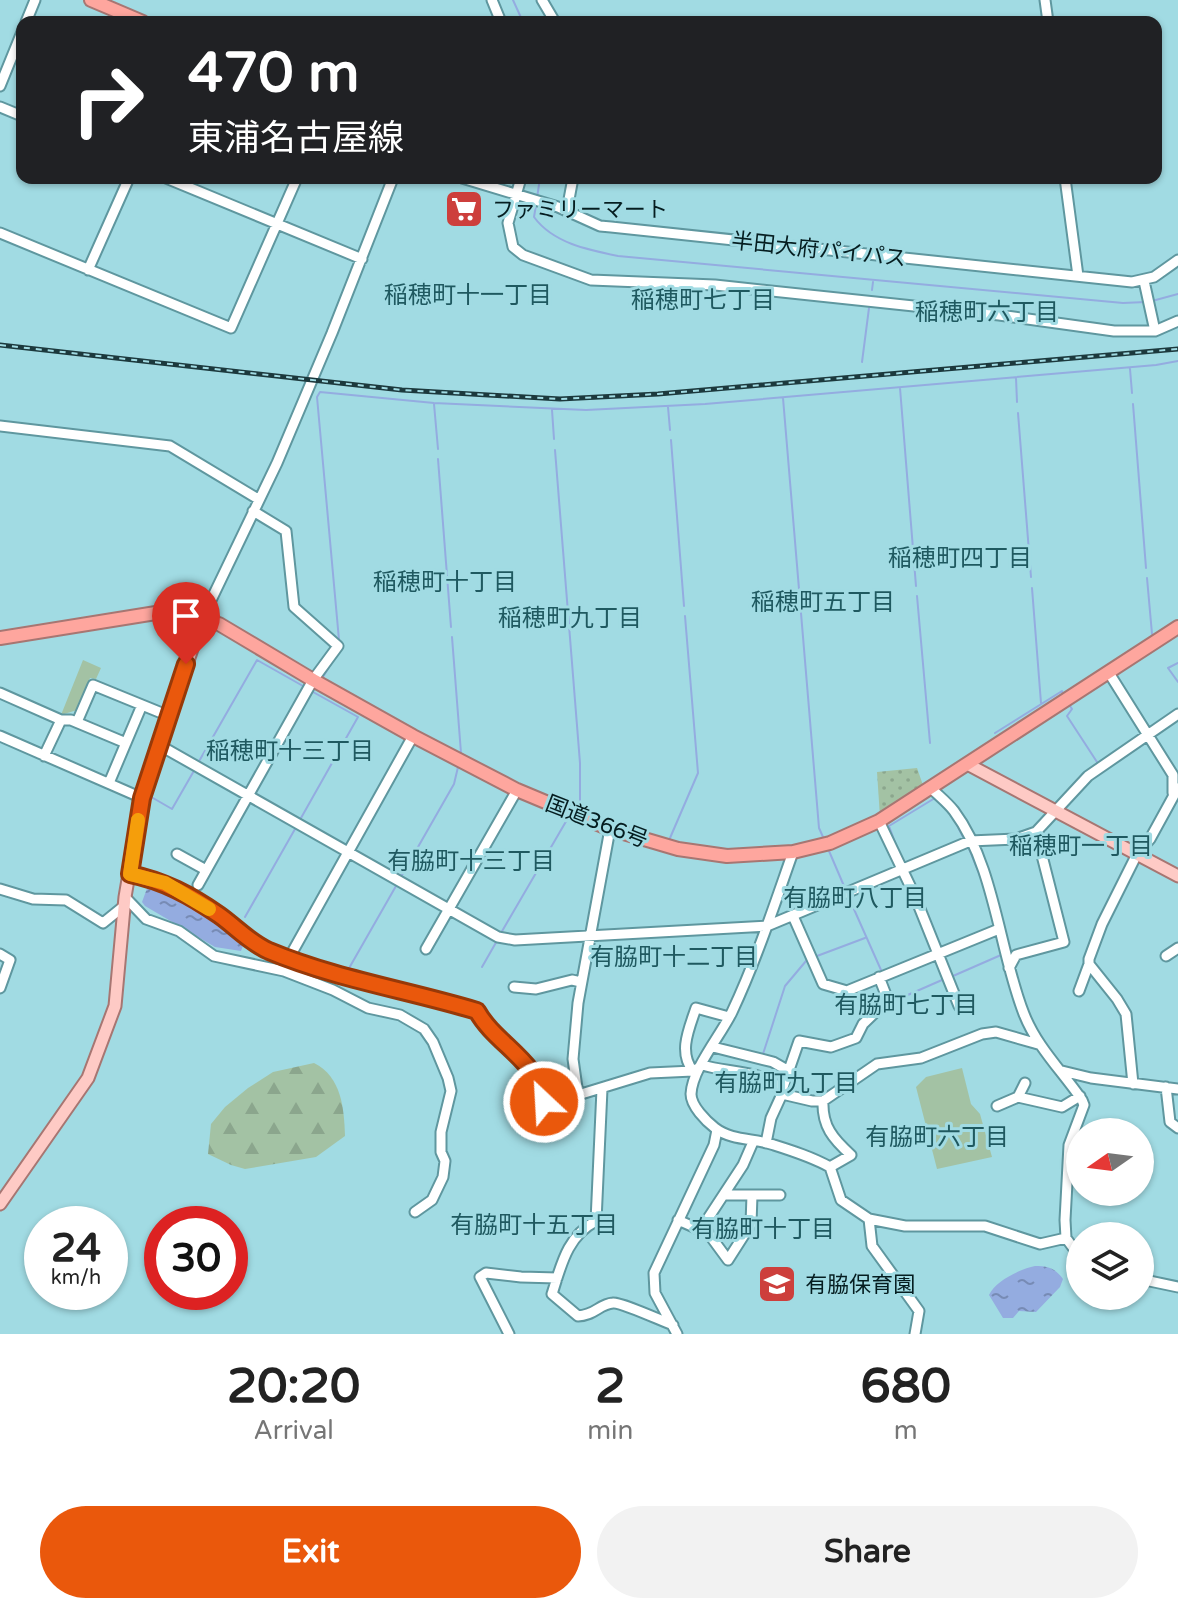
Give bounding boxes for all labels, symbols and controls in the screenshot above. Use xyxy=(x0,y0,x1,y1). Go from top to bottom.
text: 470 m xyxy=(188,40,359,107)
icon: right xyxy=(56,48,160,152)
text: 東浦名古屋線 xyxy=(188,117,404,160)
supermarket icon: ファミリーマート xyxy=(443,188,485,230)
place label: ファミリーマート xyxy=(492,197,668,223)
street label: 半田大府パイパス xyxy=(730,228,908,272)
district label: 稲穂町十一丁目 xyxy=(384,281,552,310)
district label: 稲穂町七丁目 xyxy=(631,286,775,315)
district label: 稲穂町六丁目 xyxy=(915,298,1059,327)
district label: 稲穂町四丁目 xyxy=(888,544,1032,573)
district label: 稲穂町十丁目 xyxy=(373,568,517,597)
pin xyxy=(152,582,220,664)
district label: 稲穂町五丁目 xyxy=(751,588,895,617)
icon: arrive xyxy=(164,594,208,638)
district label: 稲穂町九丁目 xyxy=(498,604,642,633)
district label: 稲穂町十三丁目 xyxy=(206,737,374,766)
street label: 国道366号 xyxy=(542,791,651,853)
district label: 稲穂町一丁目 xyxy=(1009,832,1153,861)
district label: 有脇町十三丁目 xyxy=(387,847,555,876)
district label: 有脇町八丁目 xyxy=(783,884,927,913)
district label: 有脇町十二丁目 xyxy=(590,943,758,972)
district label: 有脇町七丁目 xyxy=(834,991,978,1020)
position arrow xyxy=(502,1060,586,1144)
district label: 有脇町九丁目 xyxy=(714,1069,858,1098)
north arrow xyxy=(1066,1118,1154,1206)
map controls xyxy=(1066,1118,1154,1310)
district label: 有脇町六丁目 xyxy=(865,1123,1009,1152)
speed limit sign: 30 xyxy=(144,1206,248,1310)
district label: 有脇町十五丁目 xyxy=(450,1211,618,1240)
district label: 有脇町十丁目 xyxy=(691,1215,835,1244)
button: layers xyxy=(1066,1222,1154,1310)
text: 24 xyxy=(51,1224,101,1272)
school or university icon: 有脇保育園 xyxy=(756,1263,798,1305)
text: km/h xyxy=(51,1266,101,1290)
place label: 有脇保育園 xyxy=(805,1272,915,1298)
text: 20:20 xyxy=(227,1358,360,1416)
text: 2 xyxy=(595,1358,625,1416)
text: 680 xyxy=(860,1358,951,1416)
text: Arrival xyxy=(253,1415,334,1446)
text: min xyxy=(587,1415,633,1446)
text: m xyxy=(894,1415,918,1446)
button: Exit xyxy=(40,1506,581,1598)
button: Share xyxy=(597,1506,1138,1598)

